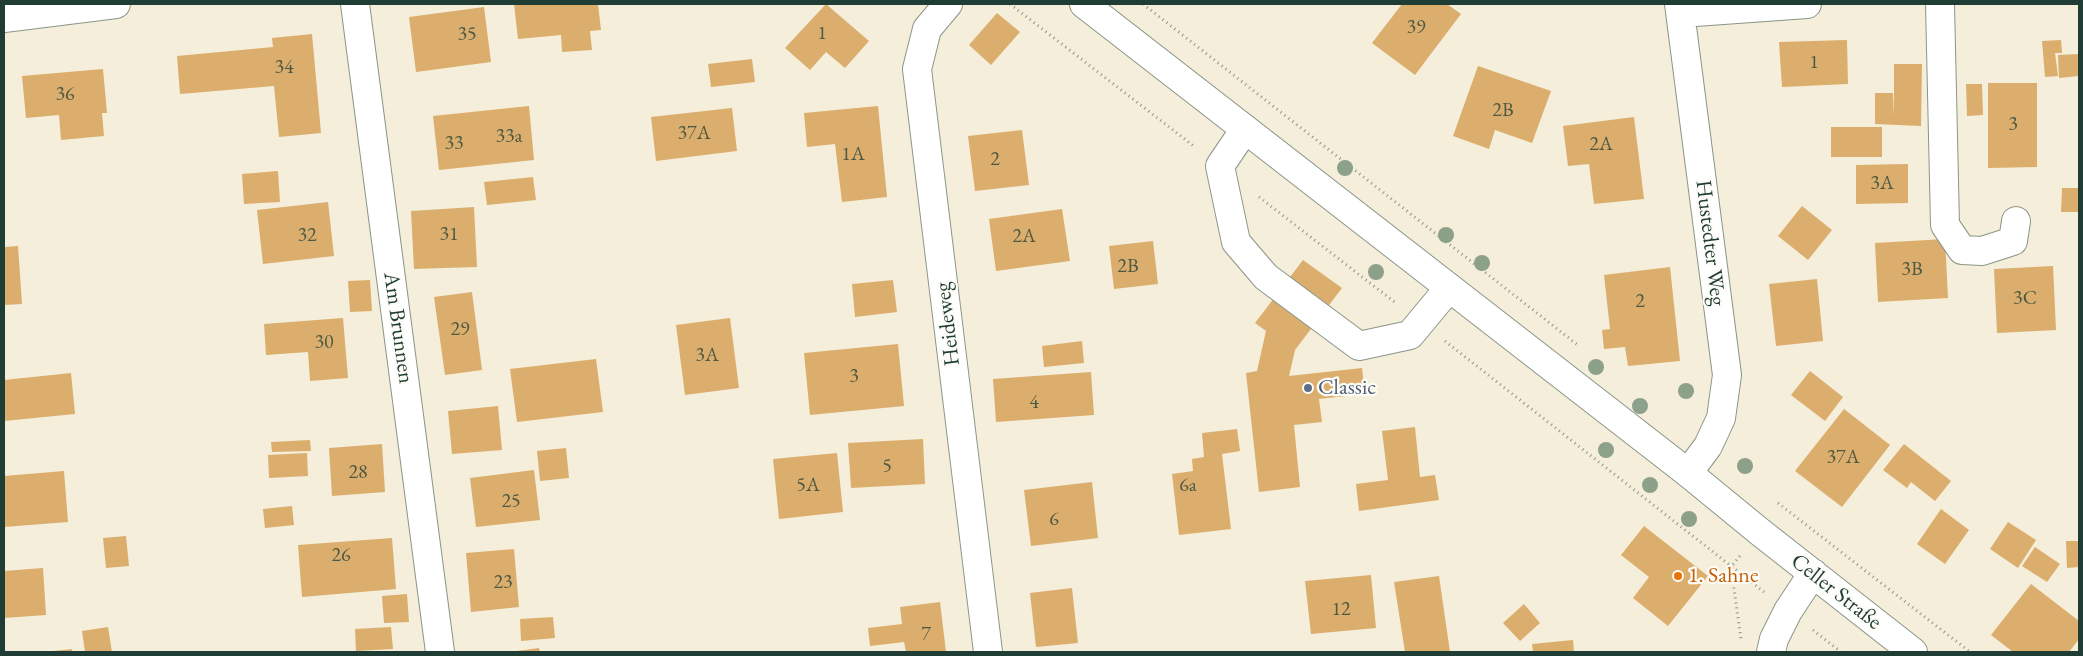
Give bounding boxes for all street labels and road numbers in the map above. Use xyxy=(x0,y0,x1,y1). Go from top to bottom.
street label: Hustedter Weg xyxy=(1689,179,1731,307)
street label: Am Brunnen xyxy=(377,271,419,385)
street label: Heideweg xyxy=(930,281,966,367)
street label: Celler Straße xyxy=(1785,548,1887,636)

